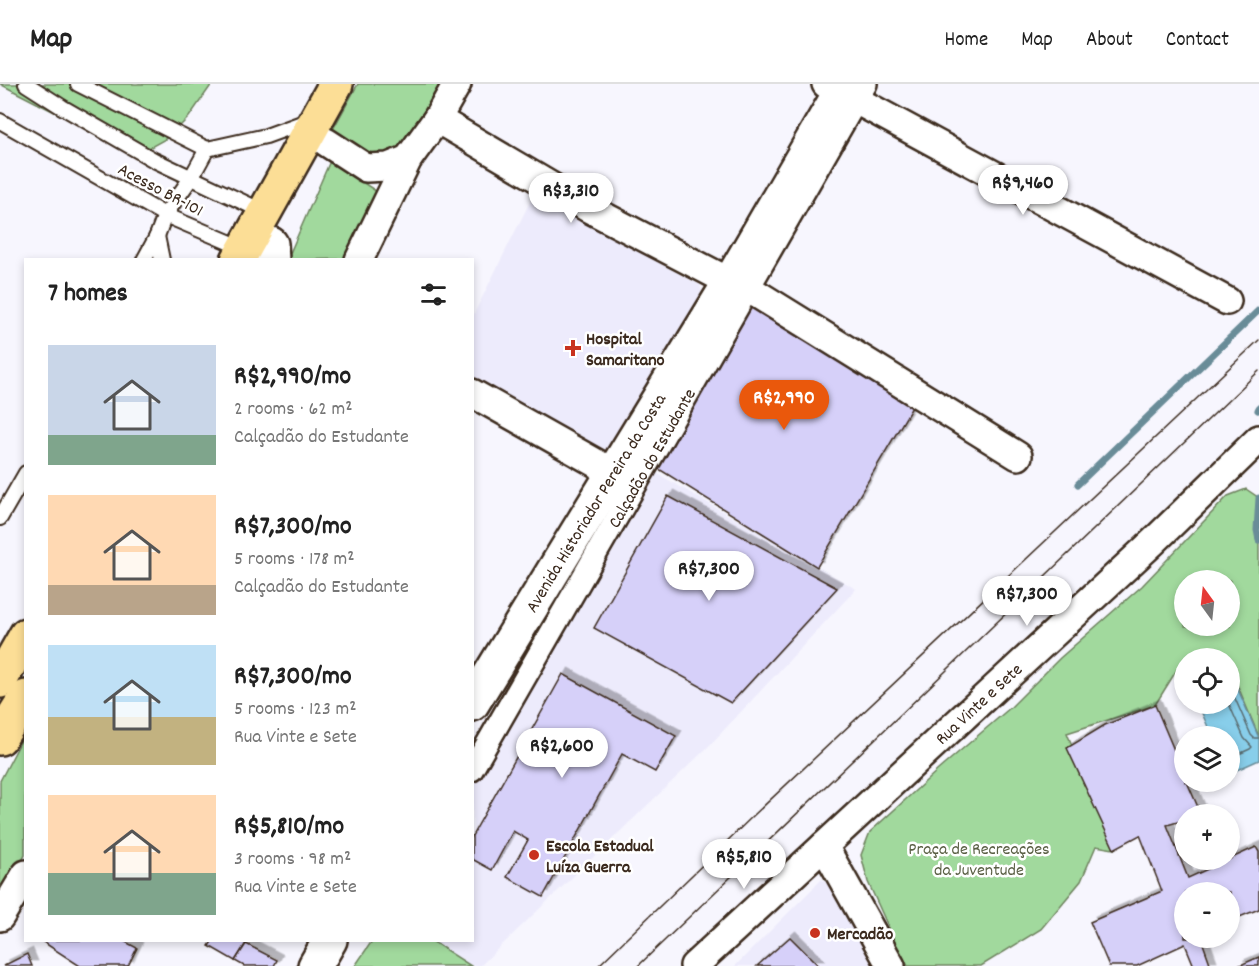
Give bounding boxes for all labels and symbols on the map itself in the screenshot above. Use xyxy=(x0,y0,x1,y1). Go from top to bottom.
street label: Acesso BR-101 xyxy=(113,158,207,224)
pin: R$9,460 xyxy=(968,165,1078,216)
pin: R$3,310 xyxy=(516,173,626,224)
place label: Hospital Samaritano xyxy=(586,328,665,374)
marker: Hospital Samaritano xyxy=(564,339,582,357)
pin: R$2,990 xyxy=(729,380,839,431)
street label: Calçadão do Estudante xyxy=(603,384,704,534)
street label: Avenida Historiador Pereira da Costa xyxy=(521,389,674,618)
pin: R$7,300 xyxy=(654,551,764,602)
north arrow xyxy=(1174,570,1240,636)
pin: R$7,300 xyxy=(972,576,1082,627)
street label: Rua Vinte e Sete xyxy=(931,658,1029,752)
pin: R$2,600 xyxy=(507,728,617,779)
place label: Escola Estadual Luíza Guerra xyxy=(546,835,654,881)
park label: Praça de Recreações da Juventude xyxy=(908,838,1050,884)
pin: R$5,810 xyxy=(689,839,799,890)
marker: Escola Estadual Luíza Guerra xyxy=(527,848,541,862)
place label: Mercadão xyxy=(827,923,893,948)
marker: Mercadão xyxy=(808,926,822,940)

